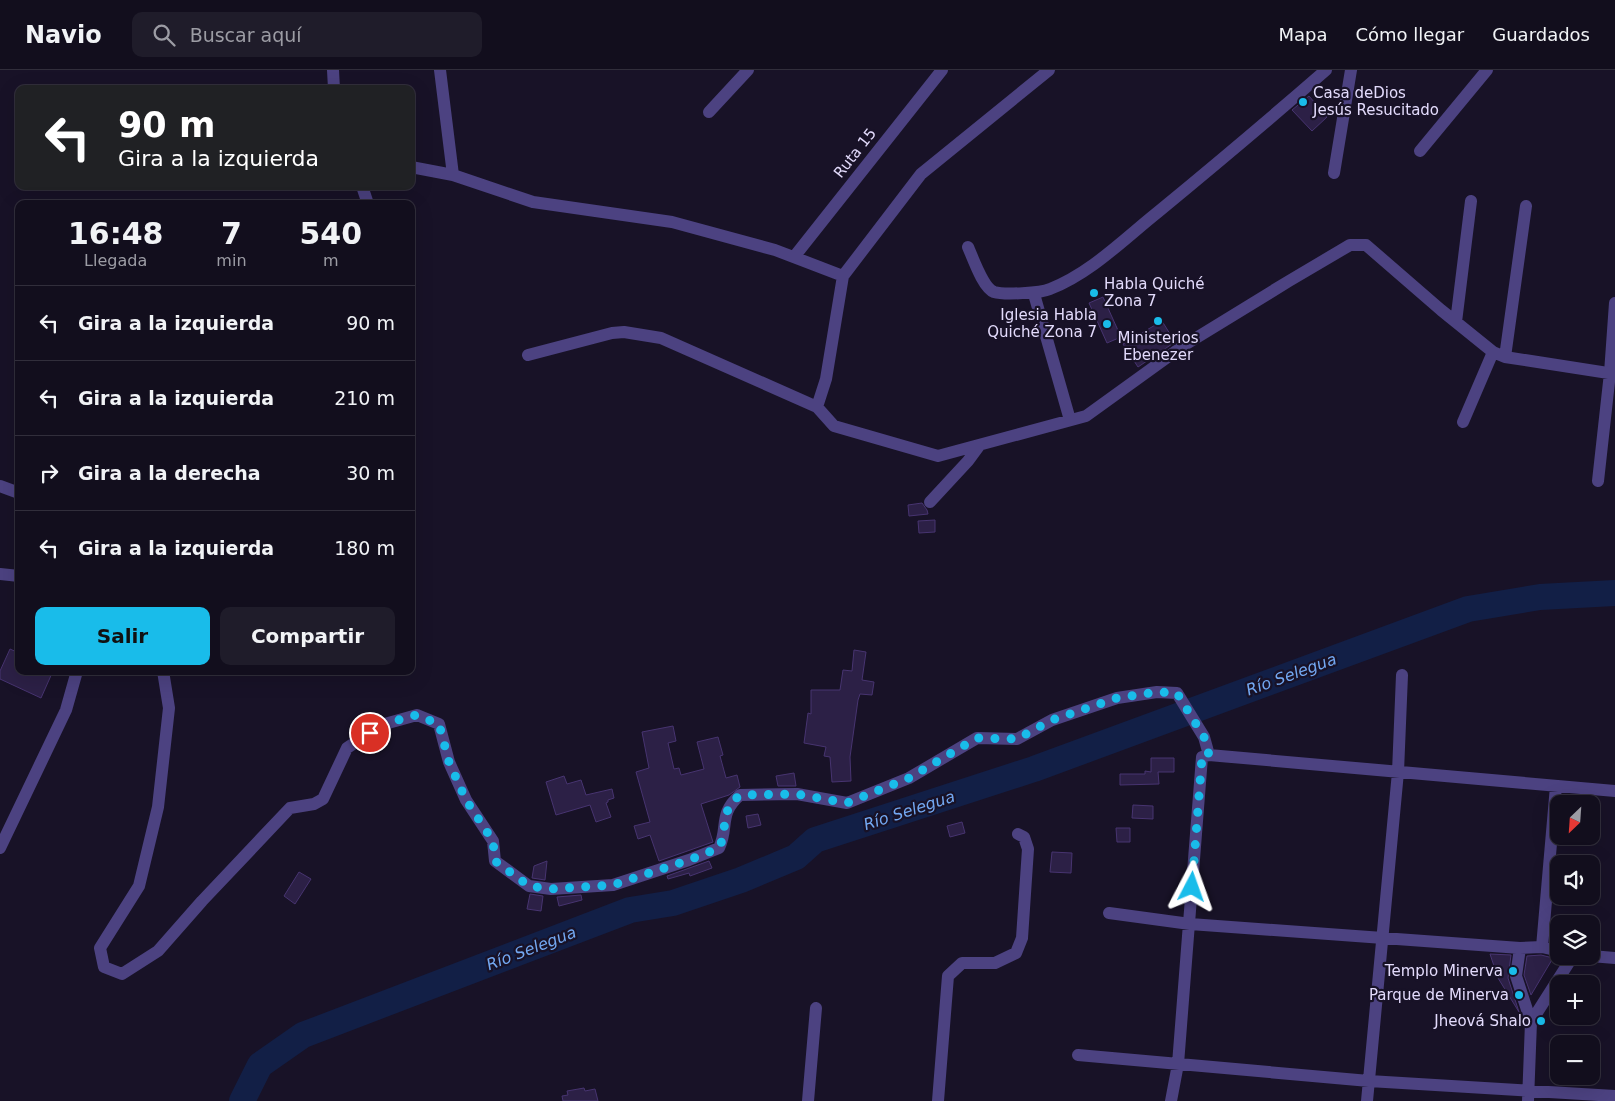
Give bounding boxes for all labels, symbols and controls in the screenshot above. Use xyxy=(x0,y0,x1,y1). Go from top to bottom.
search box xyxy=(132,12,482,57)
text: Navio xyxy=(25,21,102,49)
icon: search xyxy=(150,21,178,49)
text: Buscar aquí xyxy=(190,24,302,46)
text: Mapa xyxy=(1278,24,1327,45)
text: Cómo llegar xyxy=(1355,24,1464,45)
text: Guardados xyxy=(1492,24,1590,45)
place label: Casa deDios Jesús Resucitado xyxy=(1312,84,1439,119)
marker: Casa deDios Jesús Resucitado xyxy=(1297,96,1309,108)
icon: left xyxy=(35,105,100,170)
text: 90 m xyxy=(118,105,215,145)
street label: Ruta 15 xyxy=(830,125,880,181)
text: Gira a la izquierda xyxy=(118,146,319,171)
text: 16:48 xyxy=(68,216,163,251)
text: 7 xyxy=(221,216,242,251)
text: 540 xyxy=(299,216,362,251)
text: Llegada xyxy=(84,251,147,270)
text: min xyxy=(216,251,247,270)
text: m xyxy=(323,251,339,270)
place label: Habla Quiché Zona 7 xyxy=(1104,275,1205,310)
marker: Habla Quiché Zona 7 xyxy=(1088,287,1100,299)
place label: Iglesia Habla Quiché Zona 7 xyxy=(987,306,1097,341)
icon: left xyxy=(35,309,63,337)
text: Gira a la izquierda xyxy=(78,312,274,334)
text: 90 m xyxy=(346,312,395,334)
marker: Ministerios Ebenezer xyxy=(1152,315,1164,327)
marker: Iglesia Habla Quiché Zona 7 xyxy=(1101,318,1113,330)
place label: Ministerios Ebenezer xyxy=(1117,329,1199,364)
icon: left xyxy=(35,384,63,412)
text: Gira a la izquierda xyxy=(78,387,274,409)
text: 210 m xyxy=(334,387,395,409)
icon: right xyxy=(35,459,63,487)
text: Gira a la derecha xyxy=(78,462,261,484)
text: 30 m xyxy=(346,462,395,484)
icon: left xyxy=(35,534,63,562)
text: Gira a la izquierda xyxy=(78,537,274,559)
text: 180 m xyxy=(334,537,395,559)
button: Salir xyxy=(35,607,210,665)
button: Compartir xyxy=(220,607,395,665)
water label: Río Selegua xyxy=(1243,649,1339,700)
pin xyxy=(349,712,391,754)
icon: arrive xyxy=(356,719,384,747)
water label: Río Selegua xyxy=(861,787,957,834)
north arrow xyxy=(1550,795,1600,845)
map controls xyxy=(1550,795,1600,1085)
button: sound xyxy=(1550,855,1600,905)
position arrow xyxy=(1165,860,1217,912)
button: layers xyxy=(1550,915,1600,965)
water label: Río Selegua xyxy=(484,923,579,974)
place label: Templo Minerva xyxy=(1384,962,1503,980)
marker: Templo Minerva xyxy=(1507,965,1519,977)
button: + xyxy=(1550,975,1600,1025)
place label: Parque de Minerva xyxy=(1369,986,1509,1004)
marker: Parque de Minerva xyxy=(1513,989,1525,1001)
place label: Jheová Shalo xyxy=(1433,1012,1531,1030)
marker: Jheová Shalo xyxy=(1535,1015,1547,1027)
button: − xyxy=(1550,1035,1600,1085)

